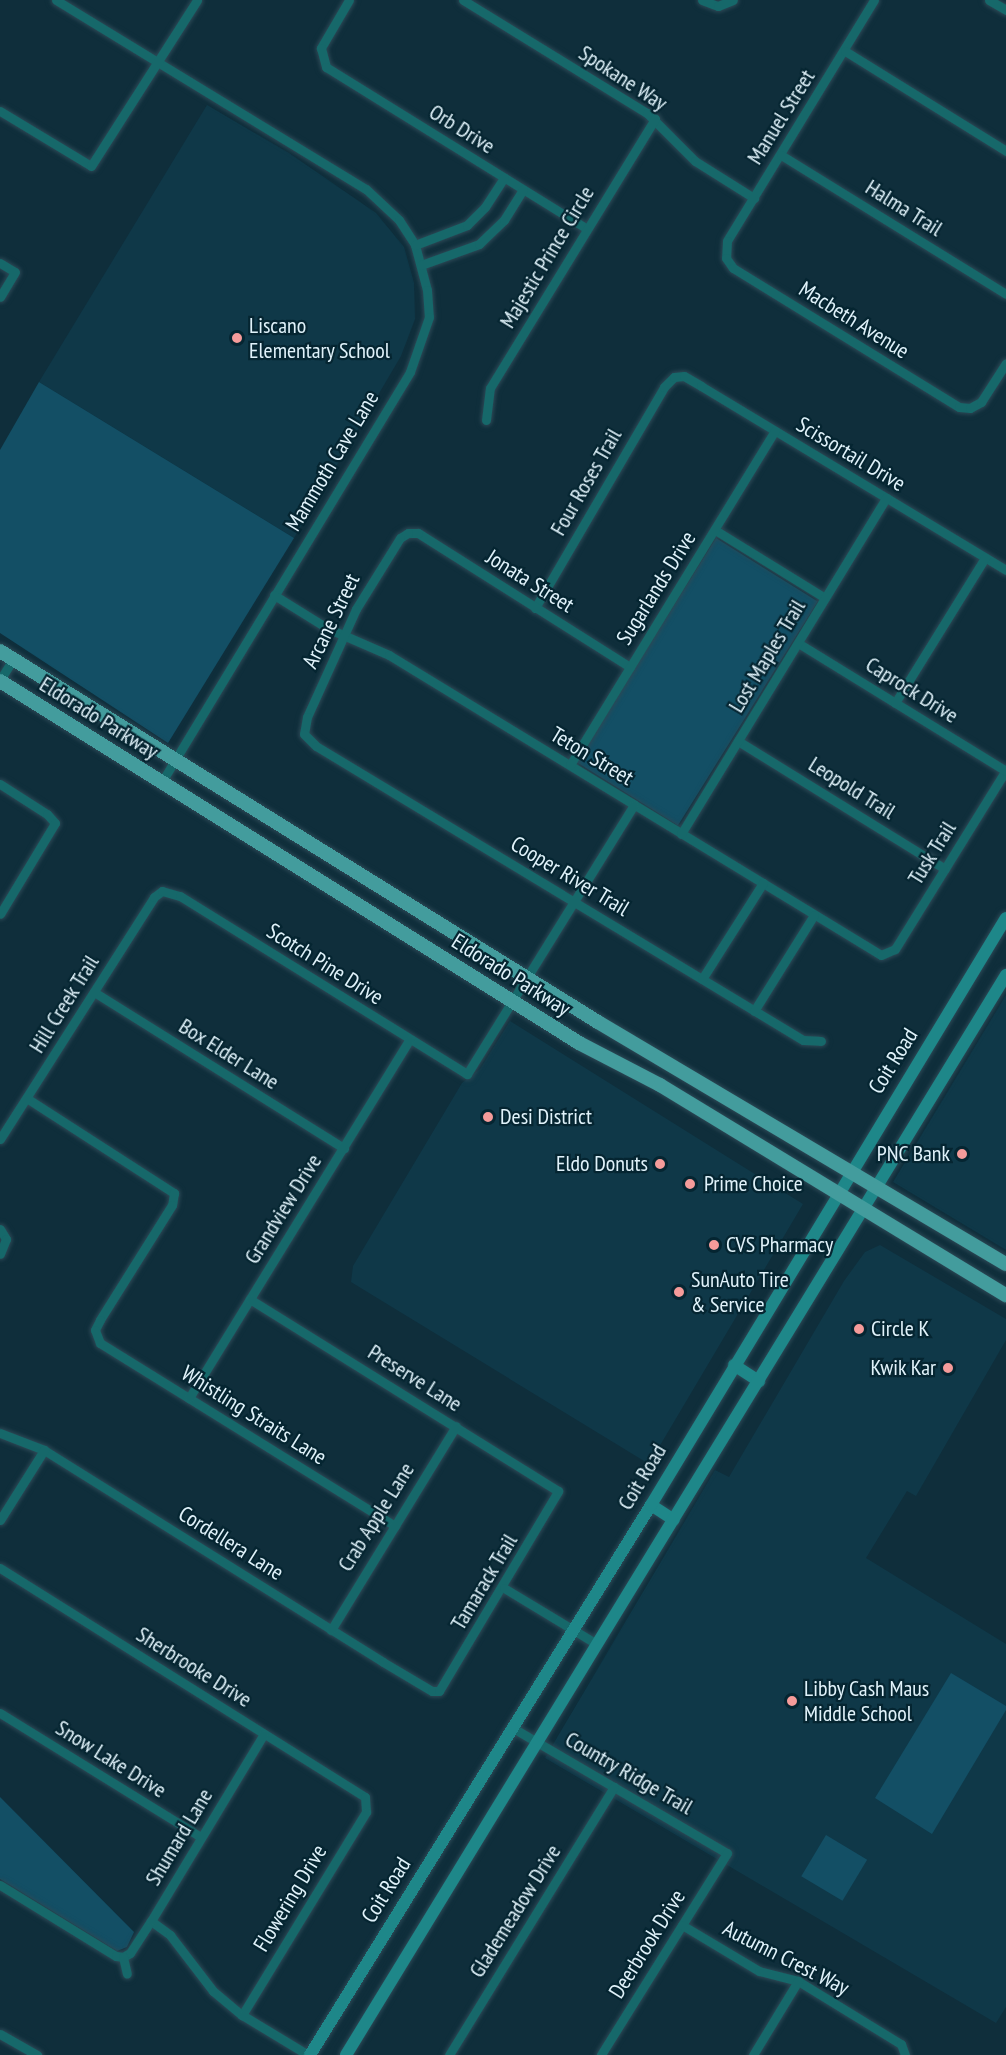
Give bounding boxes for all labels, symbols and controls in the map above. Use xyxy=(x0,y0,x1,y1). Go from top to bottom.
street label: Spokane Way xyxy=(574,40,672,116)
street label: Manuel Street xyxy=(742,65,820,169)
street label: Orb Drive xyxy=(424,99,500,159)
street label: Halma Trail xyxy=(860,174,948,242)
street label: Majestic Prince Circle xyxy=(494,181,600,333)
street label: Macbeth Avenue xyxy=(794,276,914,364)
place label: Liscano Elementary School xyxy=(249,312,391,364)
marker: Liscano Elementary School xyxy=(230,331,244,345)
street label: Mammoth Cave Lane xyxy=(280,386,384,536)
street label: Scissortail Drive xyxy=(792,411,910,497)
street label: Four Roses Trail xyxy=(545,424,627,540)
street label: Sugarlands Drive xyxy=(611,527,701,649)
street label: Jonata Street xyxy=(481,544,579,618)
street label: Arcane Street xyxy=(297,569,365,673)
street label: Lost Maples Trail xyxy=(723,595,811,717)
street label: Caprock Drive xyxy=(861,651,963,729)
street label: Eldorado Parkway xyxy=(35,671,163,765)
street label: Teton Street xyxy=(546,721,638,791)
street label: Leopold Trail xyxy=(804,751,900,825)
street label: Tusk Trail xyxy=(902,816,962,890)
street label: Cooper River Trail xyxy=(506,830,634,922)
street label: Scotch Pine Drive xyxy=(262,918,388,1010)
street label: Eldorado Parkway xyxy=(447,928,575,1022)
street label: Hill Creek Trail xyxy=(23,950,105,1058)
street label: Box Elder Lane xyxy=(174,1013,284,1095)
street label: Coit Road xyxy=(863,1023,923,1099)
place label: Desi District xyxy=(500,1104,592,1130)
marker: Desi District xyxy=(481,1110,495,1124)
place label: PNC Bank xyxy=(876,1141,950,1167)
marker: PNC Bank xyxy=(955,1147,969,1161)
street label: Grandview Drive xyxy=(239,1149,327,1269)
place label: Eldo Donuts xyxy=(556,1151,648,1177)
marker: Eldo Donuts xyxy=(653,1157,667,1171)
place label: Prime Choice xyxy=(704,1171,803,1197)
marker: Prime Choice xyxy=(681,1175,699,1193)
place label: CVS Pharmacy xyxy=(726,1232,833,1258)
marker: CVS Pharmacy xyxy=(707,1238,721,1252)
place label: SunAuto Tire & Service xyxy=(691,1266,789,1318)
marker: SunAuto Tire & Service xyxy=(672,1285,686,1299)
place label: Circle K xyxy=(871,1316,929,1342)
marker: Circle K xyxy=(852,1322,866,1336)
street label: Preserve Lane xyxy=(363,1339,467,1417)
place label: Kwik Kar xyxy=(870,1355,936,1381)
street label: Whistling Straits Lane xyxy=(177,1360,331,1470)
marker: Kwik Kar xyxy=(941,1361,955,1375)
street label: Coit Road xyxy=(612,1439,672,1515)
street label: Crab Apple Lane xyxy=(332,1458,420,1576)
street label: Cordellera Lane xyxy=(174,1500,288,1586)
street label: Tamarack Trail xyxy=(445,1529,523,1635)
street label: Sherbrooke Drive xyxy=(132,1621,256,1713)
place label: Libby Cash Maus Middle School xyxy=(804,1675,930,1726)
marker: Libby Cash Maus Middle School xyxy=(785,1694,799,1708)
street label: Snow Lake Drive xyxy=(51,1715,171,1803)
street label: Country Ridge Trail xyxy=(560,1726,698,1820)
street label: Shumard Lane xyxy=(140,1784,218,1890)
street label: Flowering Drive xyxy=(248,1840,332,1956)
street label: Glademeadow Drive xyxy=(464,1840,566,1982)
street label: Coit Road xyxy=(356,1852,416,1928)
street label: Deerbrook Drive xyxy=(603,1885,691,2003)
street label: Autumn Crest Way xyxy=(718,1915,854,2001)

